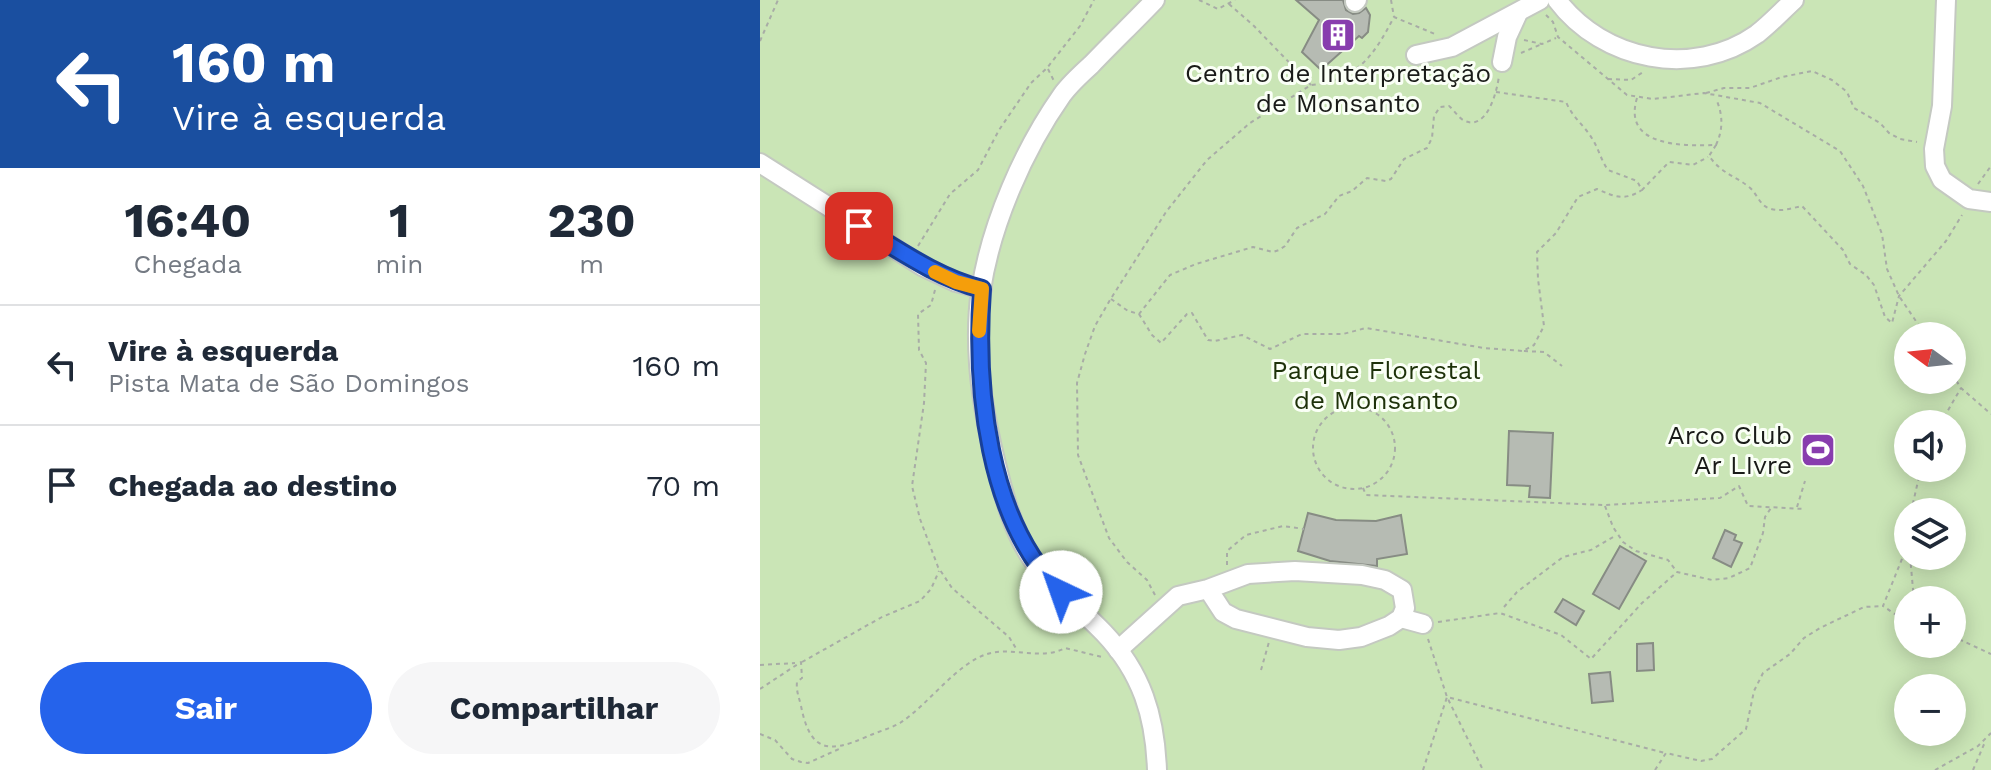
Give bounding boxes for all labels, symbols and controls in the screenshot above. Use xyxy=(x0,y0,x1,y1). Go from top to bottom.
building icon: Centro de Interpretação de Monsanto xyxy=(1319,16,1357,54)
text: 160 m xyxy=(172,30,335,96)
icon: left xyxy=(40,32,144,136)
place label: Centro de Interpretação de Monsanto xyxy=(1185,58,1491,118)
text: Vire à esquerda xyxy=(172,97,446,139)
text: 16:40 xyxy=(124,192,251,249)
text: 1 xyxy=(389,192,410,249)
text: 230 xyxy=(548,192,636,249)
pin xyxy=(825,192,893,260)
icon: arrive xyxy=(837,204,881,248)
text: Chegada xyxy=(133,249,242,279)
text: min xyxy=(375,249,423,279)
text: m xyxy=(579,249,604,279)
north arrow xyxy=(1894,322,1966,394)
map controls xyxy=(1894,322,1966,746)
text: Vire à esquerda xyxy=(108,333,338,368)
icon: left xyxy=(40,343,84,387)
text: 160 m xyxy=(633,348,720,383)
park label: Parque Florestal de Monsanto xyxy=(1272,355,1480,415)
text: Pista Mata de São Domingos xyxy=(108,368,470,398)
button: sound xyxy=(1894,410,1966,482)
place label: Arco Club Ar LIvre xyxy=(1667,420,1792,480)
sports icon: Arco Club Ar LIvre xyxy=(1799,431,1837,469)
icon: arrive xyxy=(40,463,84,507)
text: Chegada ao destino xyxy=(108,468,397,503)
text: 70 m xyxy=(646,468,720,503)
button: layers xyxy=(1894,498,1966,570)
position arrow xyxy=(1019,550,1103,634)
button: + xyxy=(1894,586,1966,658)
button: Sair xyxy=(40,662,372,754)
button: Compartilhar xyxy=(388,662,720,754)
button: − xyxy=(1894,674,1966,746)

